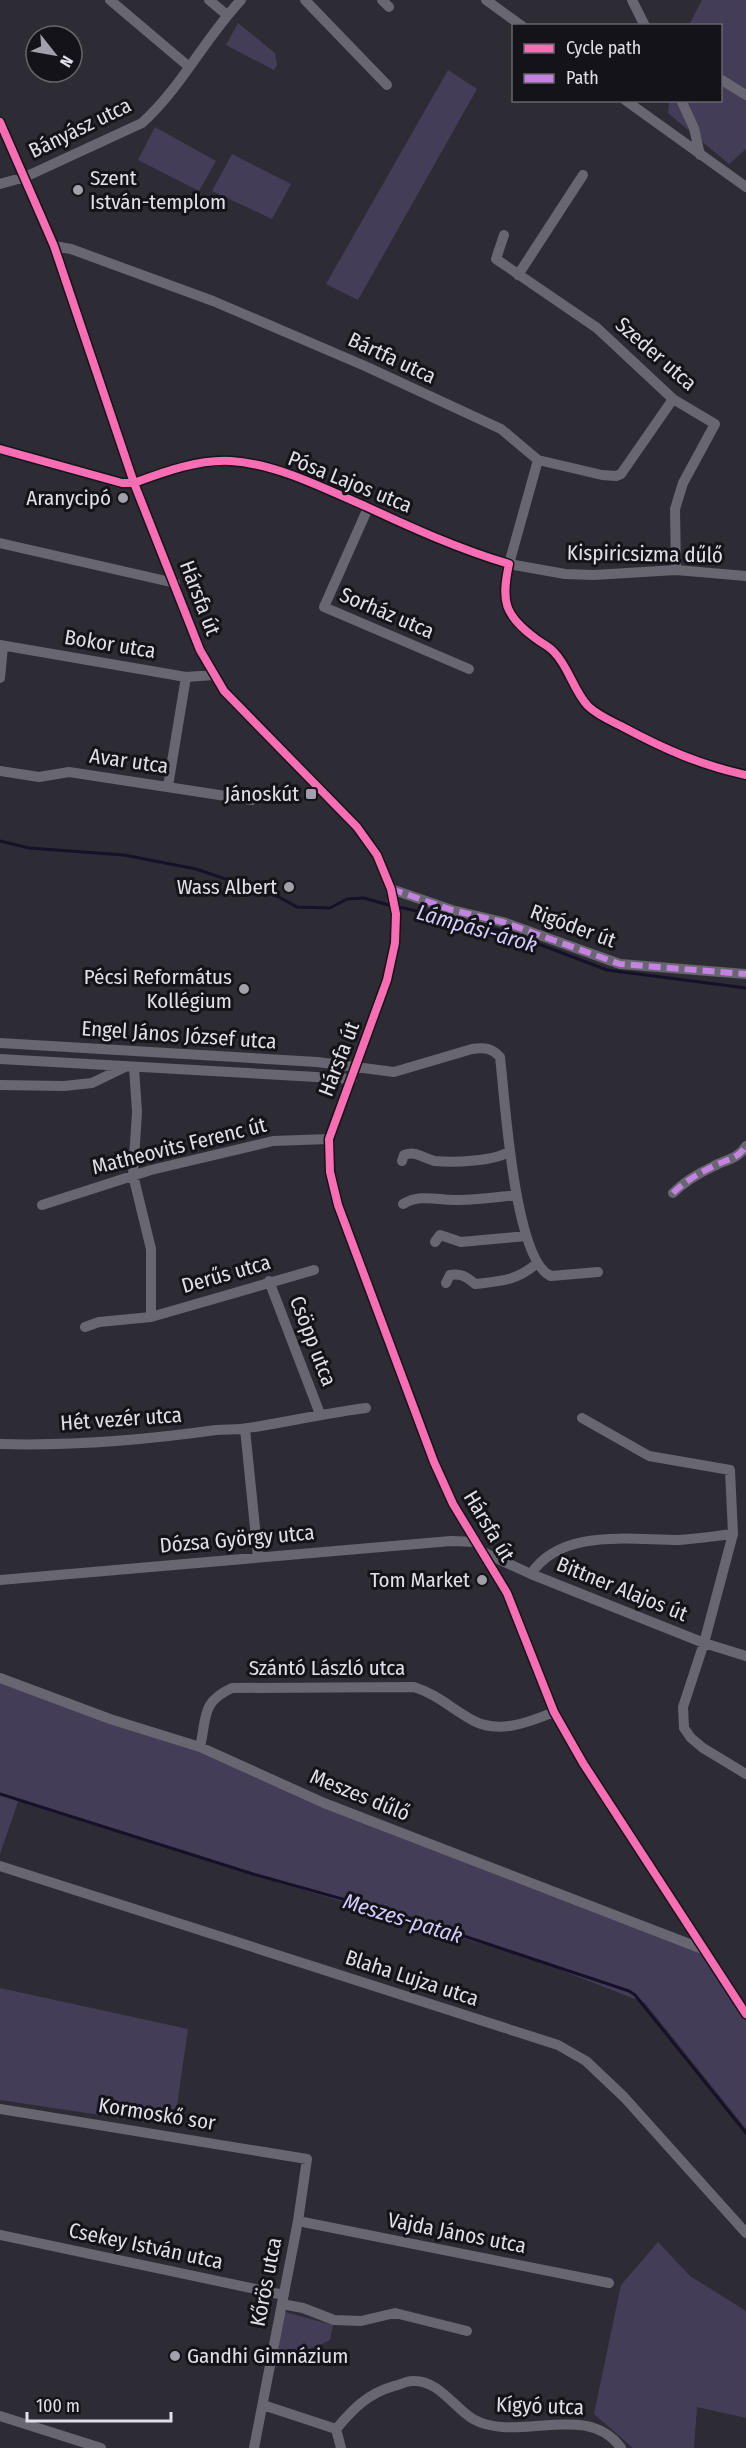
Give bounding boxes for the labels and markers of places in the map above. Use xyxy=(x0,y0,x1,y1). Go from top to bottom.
place label: Szent István-templom xyxy=(90,165,226,215)
marker: Szent István-templom xyxy=(71,183,85,197)
place label: Aranycipó xyxy=(26,485,111,511)
marker: Aranycipó xyxy=(116,491,130,505)
place label: Jánoskút xyxy=(224,781,299,807)
marker: Jánoskút xyxy=(304,787,318,801)
place label: Wass Albert xyxy=(177,874,277,900)
marker: Wass Albert xyxy=(282,880,296,894)
place label: Pécsi Református Kollégium xyxy=(84,964,232,1014)
marker: Pécsi Református Kollégium xyxy=(237,982,251,996)
place label: Tom Market xyxy=(370,1567,470,1593)
marker: Tom Market xyxy=(475,1573,489,1587)
place label: Gandhi Gimnázium xyxy=(187,2343,349,2369)
marker: Gandhi Gimnázium xyxy=(168,2349,182,2363)

